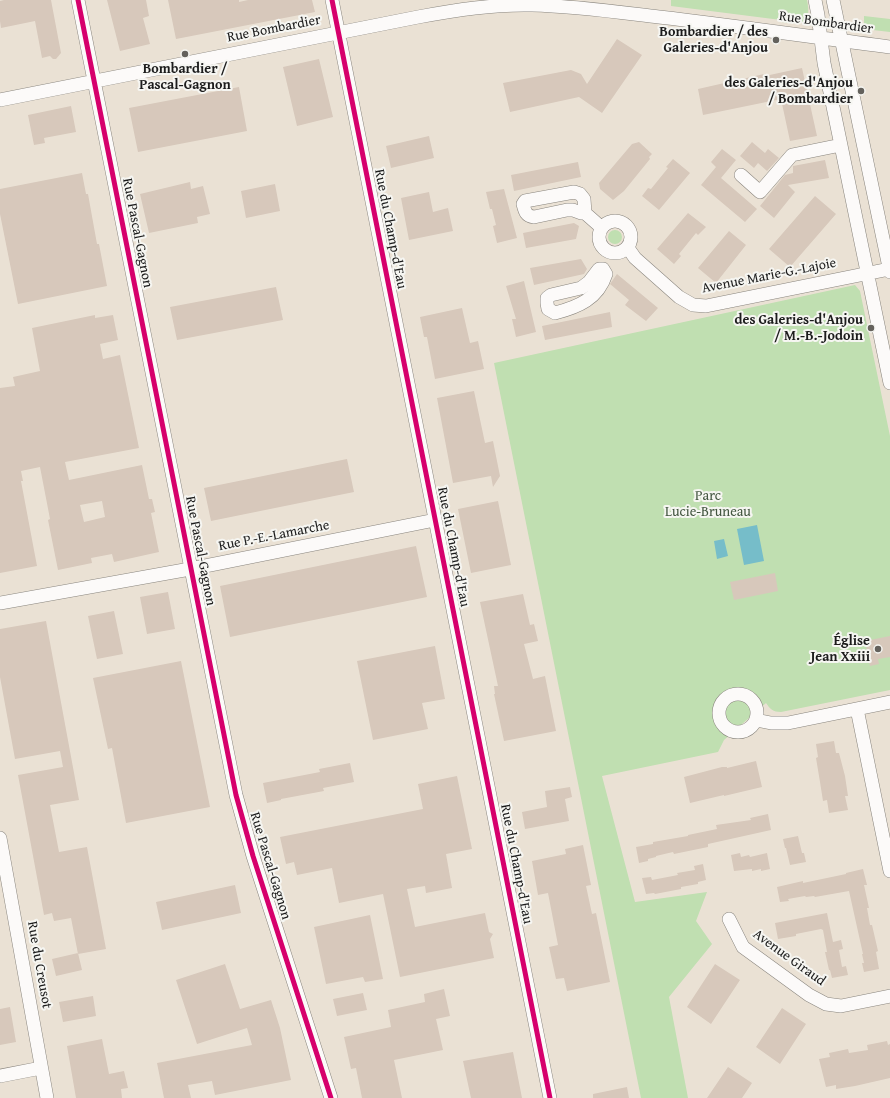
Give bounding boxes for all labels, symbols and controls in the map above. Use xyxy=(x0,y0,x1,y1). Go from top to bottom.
street label: Rue Bombardier xyxy=(778,8,874,38)
street label: Rue Bombardier xyxy=(226,12,322,46)
place label: Bombardier / des Galeries-d'Anjou xyxy=(659,24,768,56)
marker: Bombardier / des Galeries-d'Anjou xyxy=(771,35,781,45)
marker: Bombardier / Pascal-Gagnon xyxy=(180,49,190,59)
place label: Bombardier / Pascal-Gagnon xyxy=(139,61,231,94)
place label: des Galeries-d'Anjou / Bombardier xyxy=(725,75,853,108)
marker: des Galeries-d'Anjou / Bombardier xyxy=(856,86,866,96)
street label: Rue du Champ-d'Eau xyxy=(370,168,410,290)
street label: Rue Pascal-Gagnon xyxy=(118,177,156,289)
street label: Avenue Marie-G.-Lajoie xyxy=(700,255,838,297)
place label: des Galeries-d'Anjou / M.-B.-Jodoin xyxy=(735,312,863,344)
marker: des Galeries-d'Anjou / M.-B.-Jodoin xyxy=(866,323,876,333)
street label: Rue du Champ-d'Eau xyxy=(433,486,473,608)
park label: Parc Lucie-Bruneau xyxy=(665,488,751,520)
street label: Rue Pascal-Gagnon xyxy=(181,495,219,607)
street label: Rue P.-E.-Lamarche xyxy=(217,517,331,555)
place label: Église Jean Xxiii xyxy=(810,633,870,666)
marker: Église Jean Xxiii xyxy=(873,644,883,654)
street label: Rue du Champ-d'Eau xyxy=(496,803,536,925)
street label: Rue Pascal-Gagnon xyxy=(246,810,294,922)
street label: Rue du Creusot xyxy=(23,920,55,1010)
street label: Avenue Giraud xyxy=(749,926,829,990)

